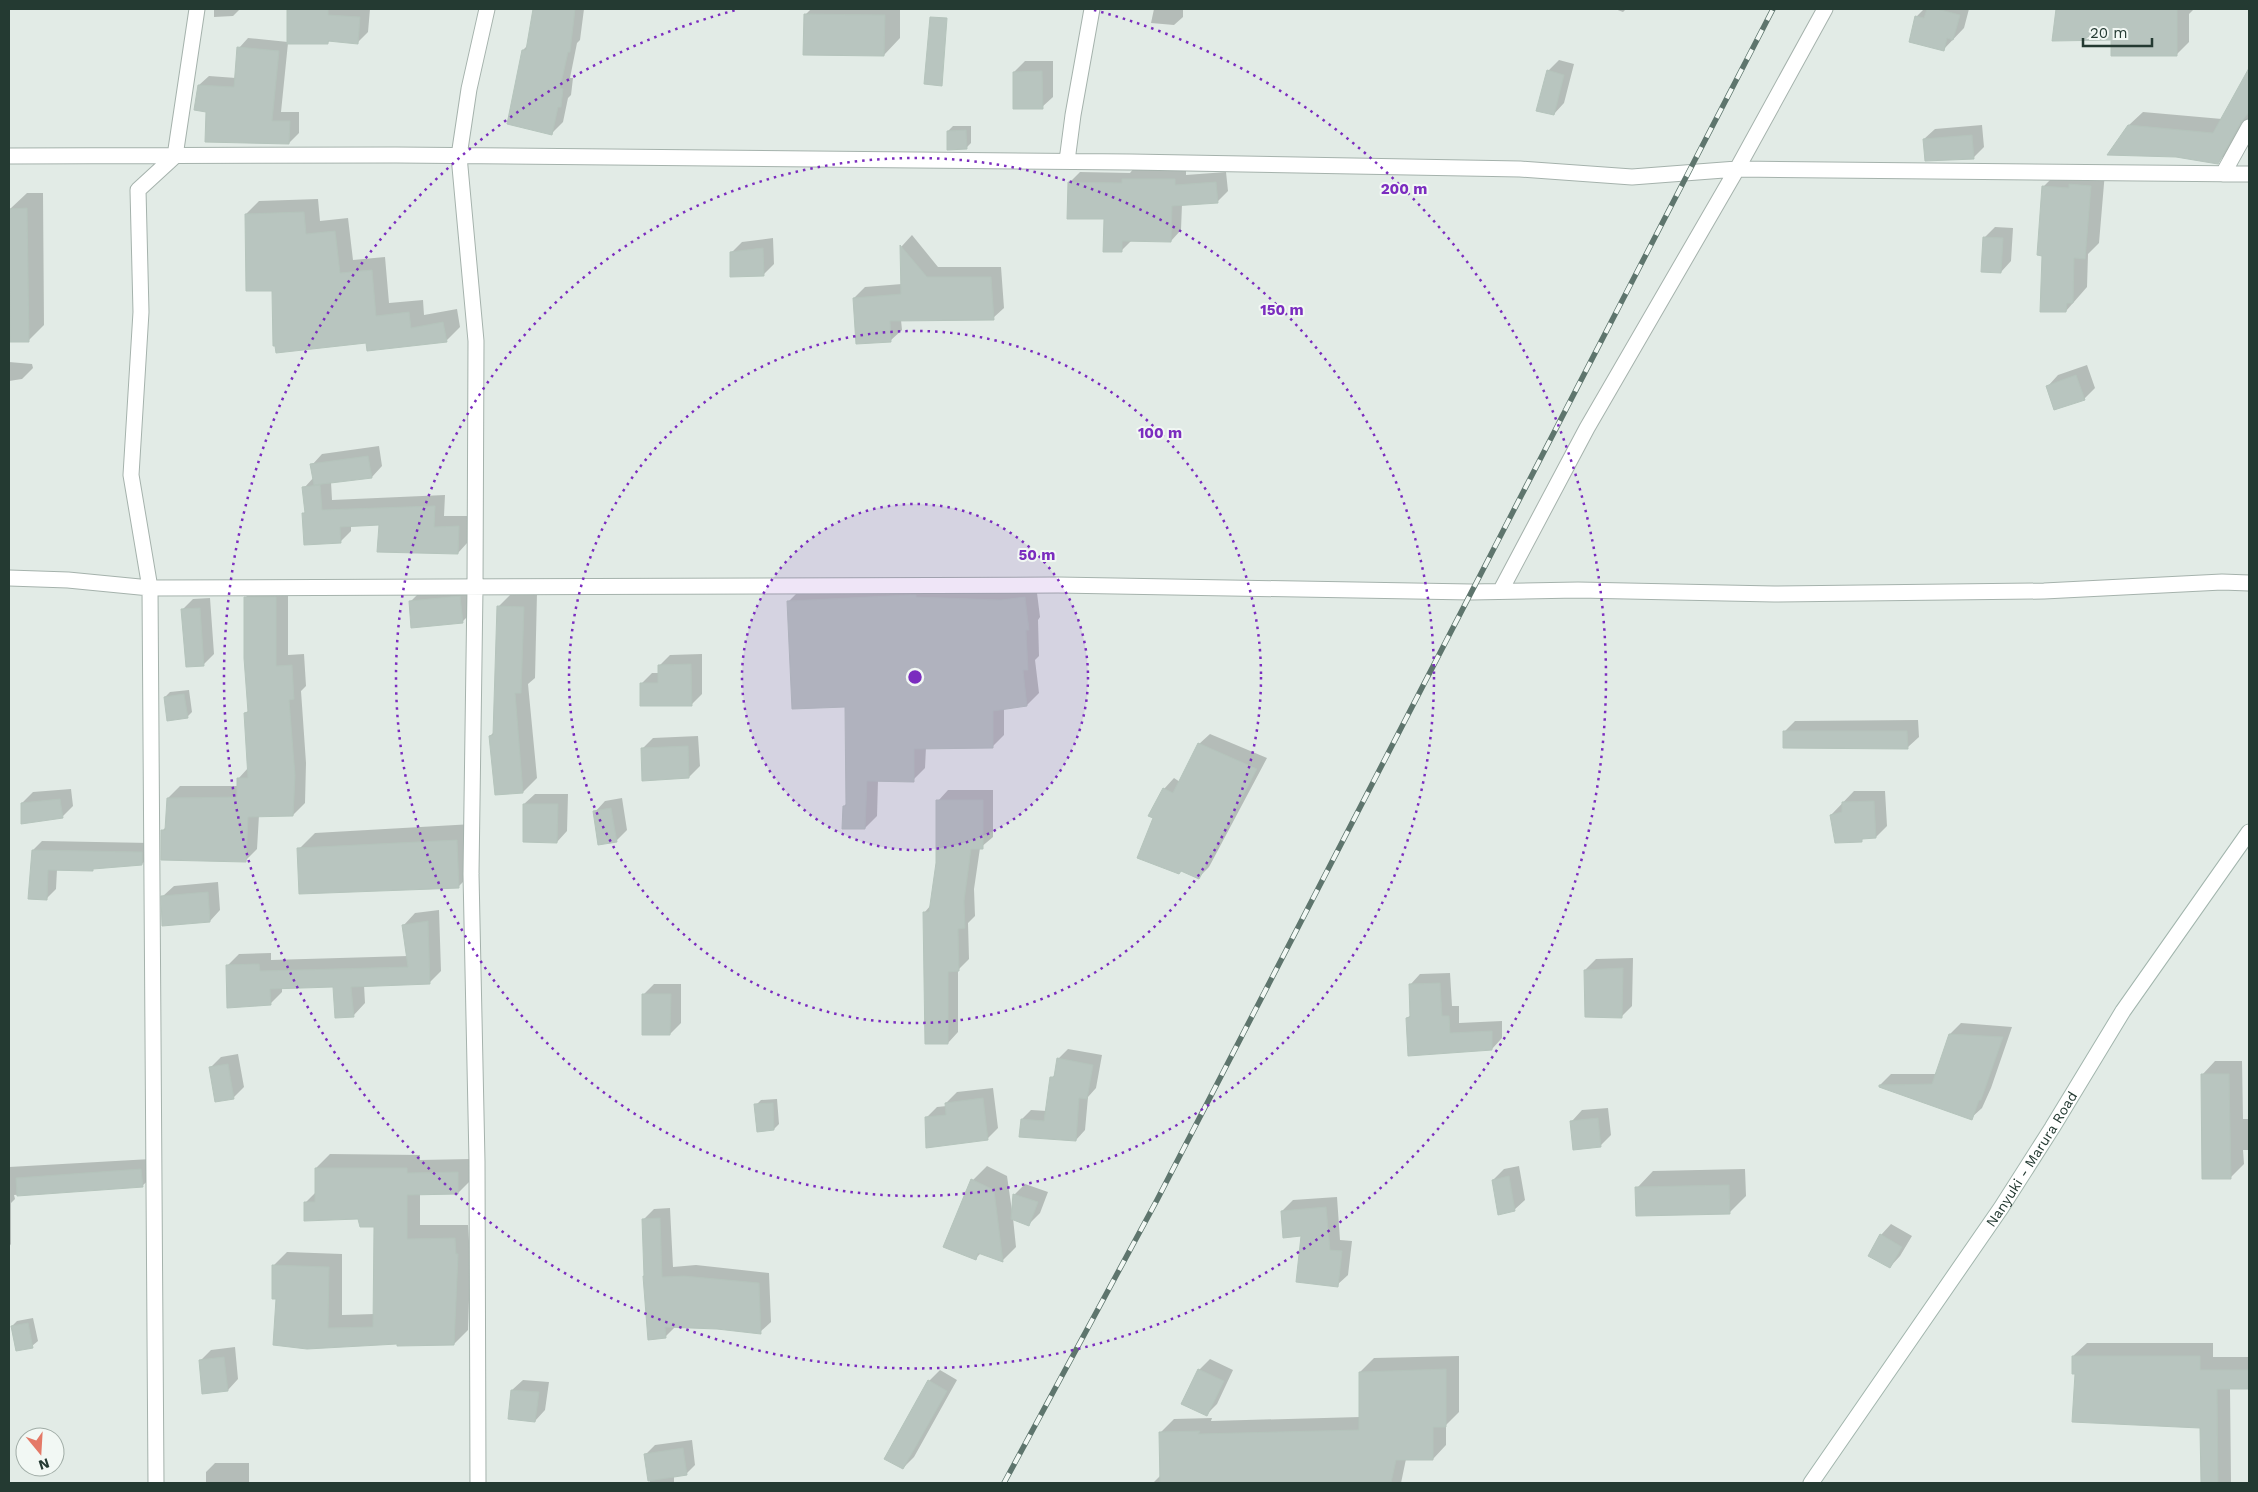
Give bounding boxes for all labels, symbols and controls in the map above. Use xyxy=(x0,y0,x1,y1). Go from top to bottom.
scale bar xyxy=(2083,15,2152,47)
text: 20 m xyxy=(2090,24,2128,42)
text: 200 m xyxy=(1381,180,1427,198)
text: 150 m xyxy=(1260,301,1304,319)
text: 100 m xyxy=(1138,424,1182,442)
text: 50 m xyxy=(1019,546,1055,564)
centre of rings xyxy=(906,668,924,686)
street label: Nanyuki - Marura Road xyxy=(1983,1088,2080,1230)
north arrow xyxy=(15,1427,65,1477)
text: N xyxy=(37,1455,51,1474)

